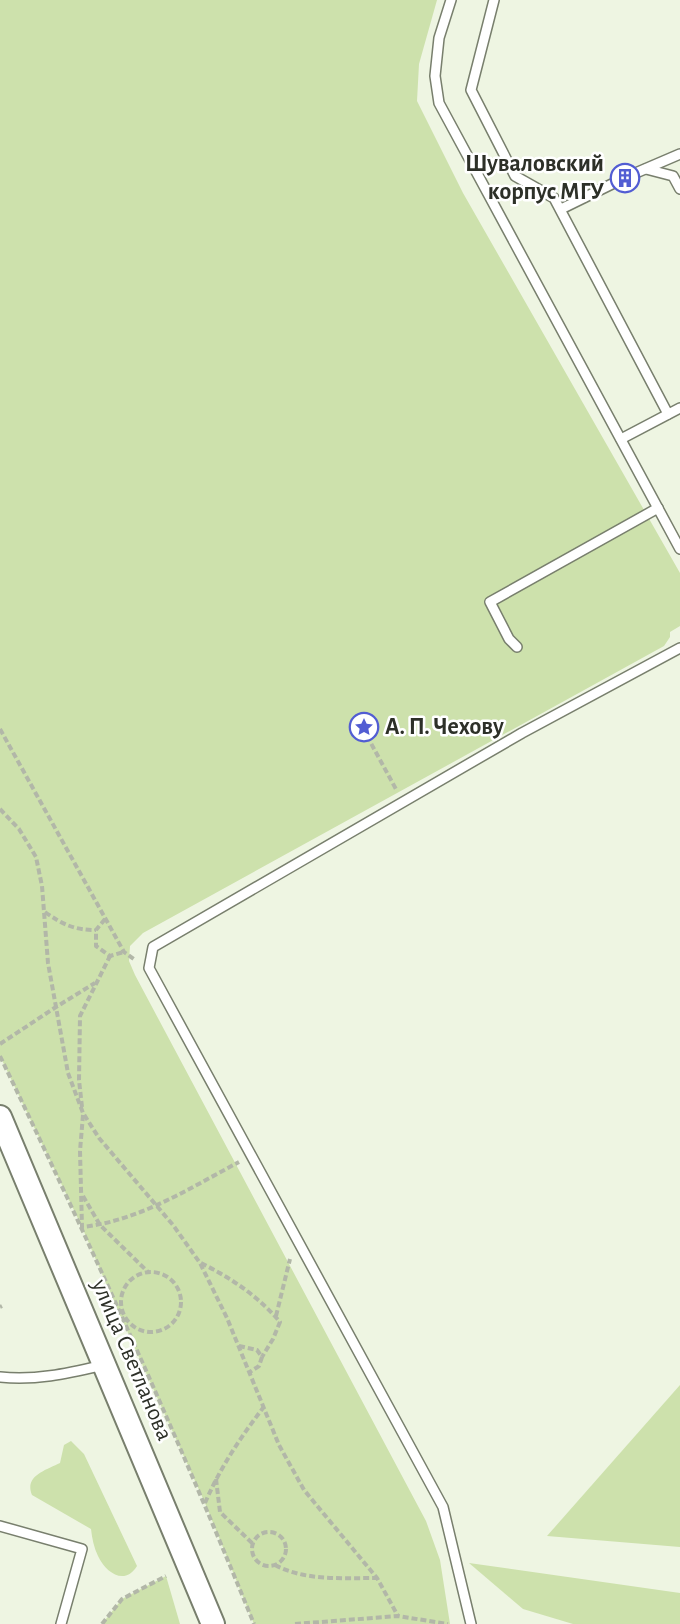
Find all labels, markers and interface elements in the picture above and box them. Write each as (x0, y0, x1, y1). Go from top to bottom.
place label: Шуваловский корпус МГУ (465, 152, 604, 204)
building icon: Шуваловский корпус МГУ (609, 162, 641, 194)
place icon: А. П. Чехову (348, 711, 380, 743)
place label: А. П. Чехову (385, 715, 504, 739)
street label: улица Светланова (87, 1275, 177, 1444)

